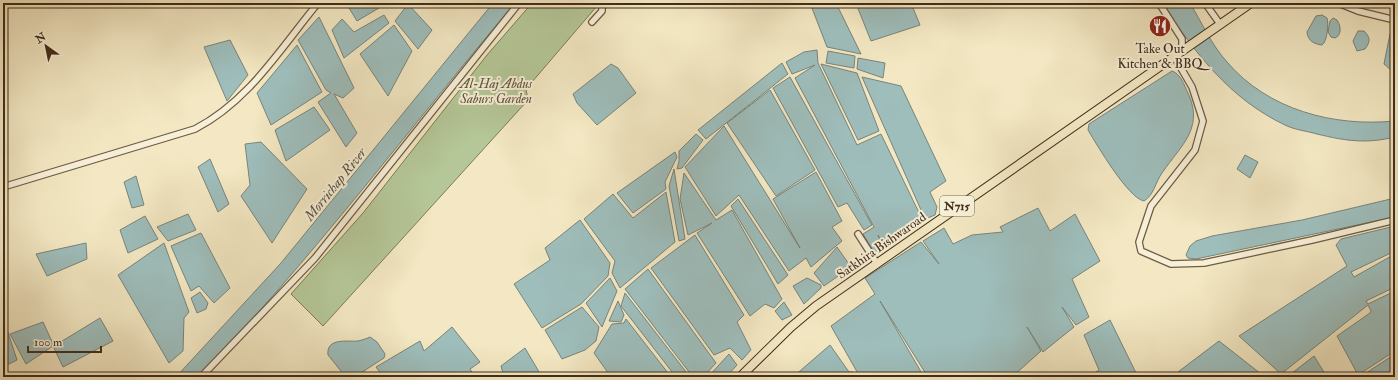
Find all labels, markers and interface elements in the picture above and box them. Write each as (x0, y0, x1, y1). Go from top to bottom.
restaurant icon: Take Out Kitchen & BBQ (1147, 13, 1173, 39)
north arrow (26, 26, 66, 66)
text: N (32, 29, 49, 47)
place label: Take Out Kitchen & BBQ (1117, 41, 1211, 72)
park label: Al-Haj Abdus Saburs Garden (458, 76, 533, 107)
water label: Morrichap River (300, 144, 370, 225)
road number: N715 (940, 196, 974, 216)
street label: Satkhira Bishwaroad (834, 209, 930, 283)
scale bar (28, 328, 101, 354)
text: 100 m (34, 335, 63, 350)

